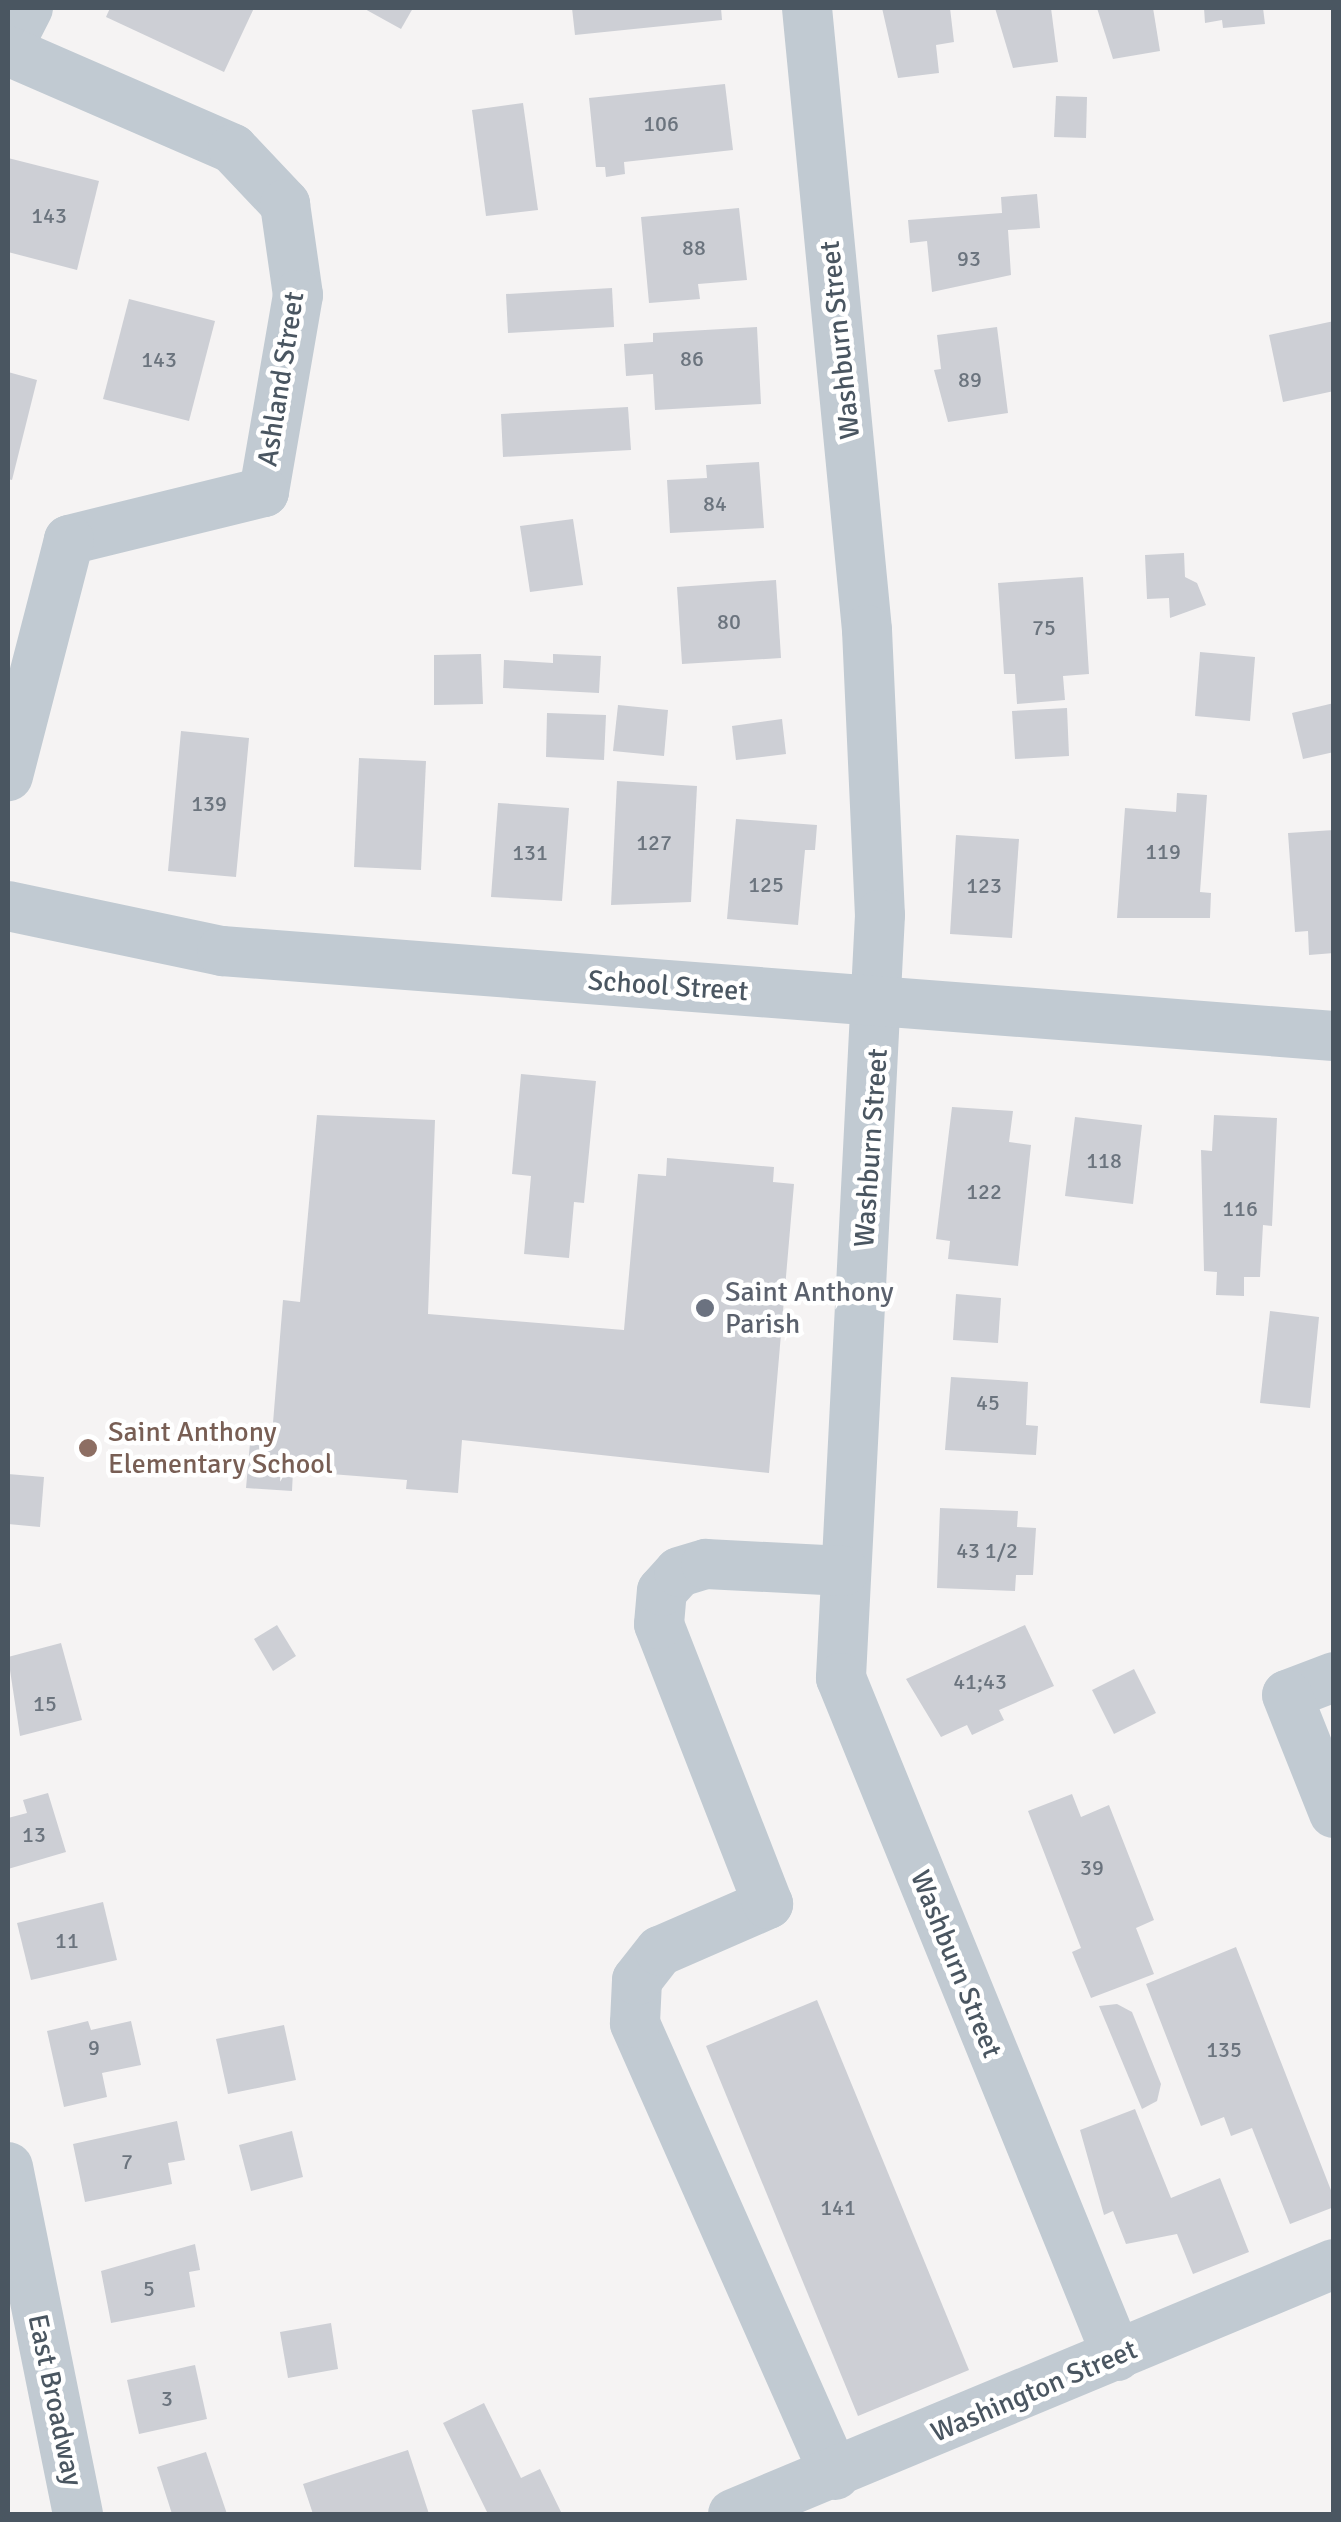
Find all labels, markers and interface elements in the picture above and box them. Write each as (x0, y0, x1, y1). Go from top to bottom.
house number: 106 (643, 111, 679, 137)
house number: 143 (31, 203, 67, 229)
house number: 88 (682, 235, 706, 261)
street label: Washburn Street (813, 239, 867, 441)
house number: 93 (957, 246, 981, 272)
street label: Ashland Street (251, 289, 311, 469)
house number: 86 (680, 346, 704, 372)
house number: 143 (141, 347, 177, 373)
house number: 89 (958, 367, 982, 393)
house number: 84 (703, 491, 727, 517)
house number: 80 (717, 609, 741, 635)
house number: 75 (1032, 615, 1056, 641)
house number: 139 (191, 791, 227, 817)
house number: 127 (636, 830, 672, 856)
house number: 119 (1145, 839, 1181, 865)
house number: 131 (512, 840, 548, 866)
house number: 125 (748, 872, 784, 898)
house number: 123 (966, 873, 1002, 899)
street label: School Street (587, 964, 749, 1008)
street label: Washburn Street (847, 1047, 895, 1249)
house number: 118 (1086, 1148, 1122, 1174)
house number: 122 (966, 1179, 1002, 1205)
house number: 116 (1222, 1196, 1258, 1222)
place label: Saint Anthony Parish (725, 1275, 894, 1341)
marker: Saint Anthony Parish (694, 1297, 716, 1319)
house number: 45 (976, 1390, 1000, 1416)
place label: Saint Anthony Elementary School (108, 1415, 333, 1481)
marker: Saint Anthony Elementary School (77, 1437, 99, 1459)
house number: 43 1/2 (956, 1538, 1018, 1564)
house number: 41;43 (953, 1669, 1007, 1695)
house number: 15 (33, 1691, 57, 1717)
house number: 13 (22, 1822, 46, 1848)
house number: 39 (1080, 1855, 1104, 1881)
street label: Washburn Street (903, 1865, 1009, 2063)
house number: 11 (55, 1928, 79, 1954)
house number: 9 (88, 2035, 100, 2061)
house number: 135 (1206, 2037, 1242, 2063)
house number: 7 (121, 2149, 133, 2175)
house number: 141 (820, 2195, 856, 2221)
house number: 5 (143, 2276, 155, 2302)
street label: East Broadway (20, 2311, 90, 2489)
street label: Washington Street (926, 2332, 1142, 2450)
house number: 3 (161, 2386, 173, 2412)

